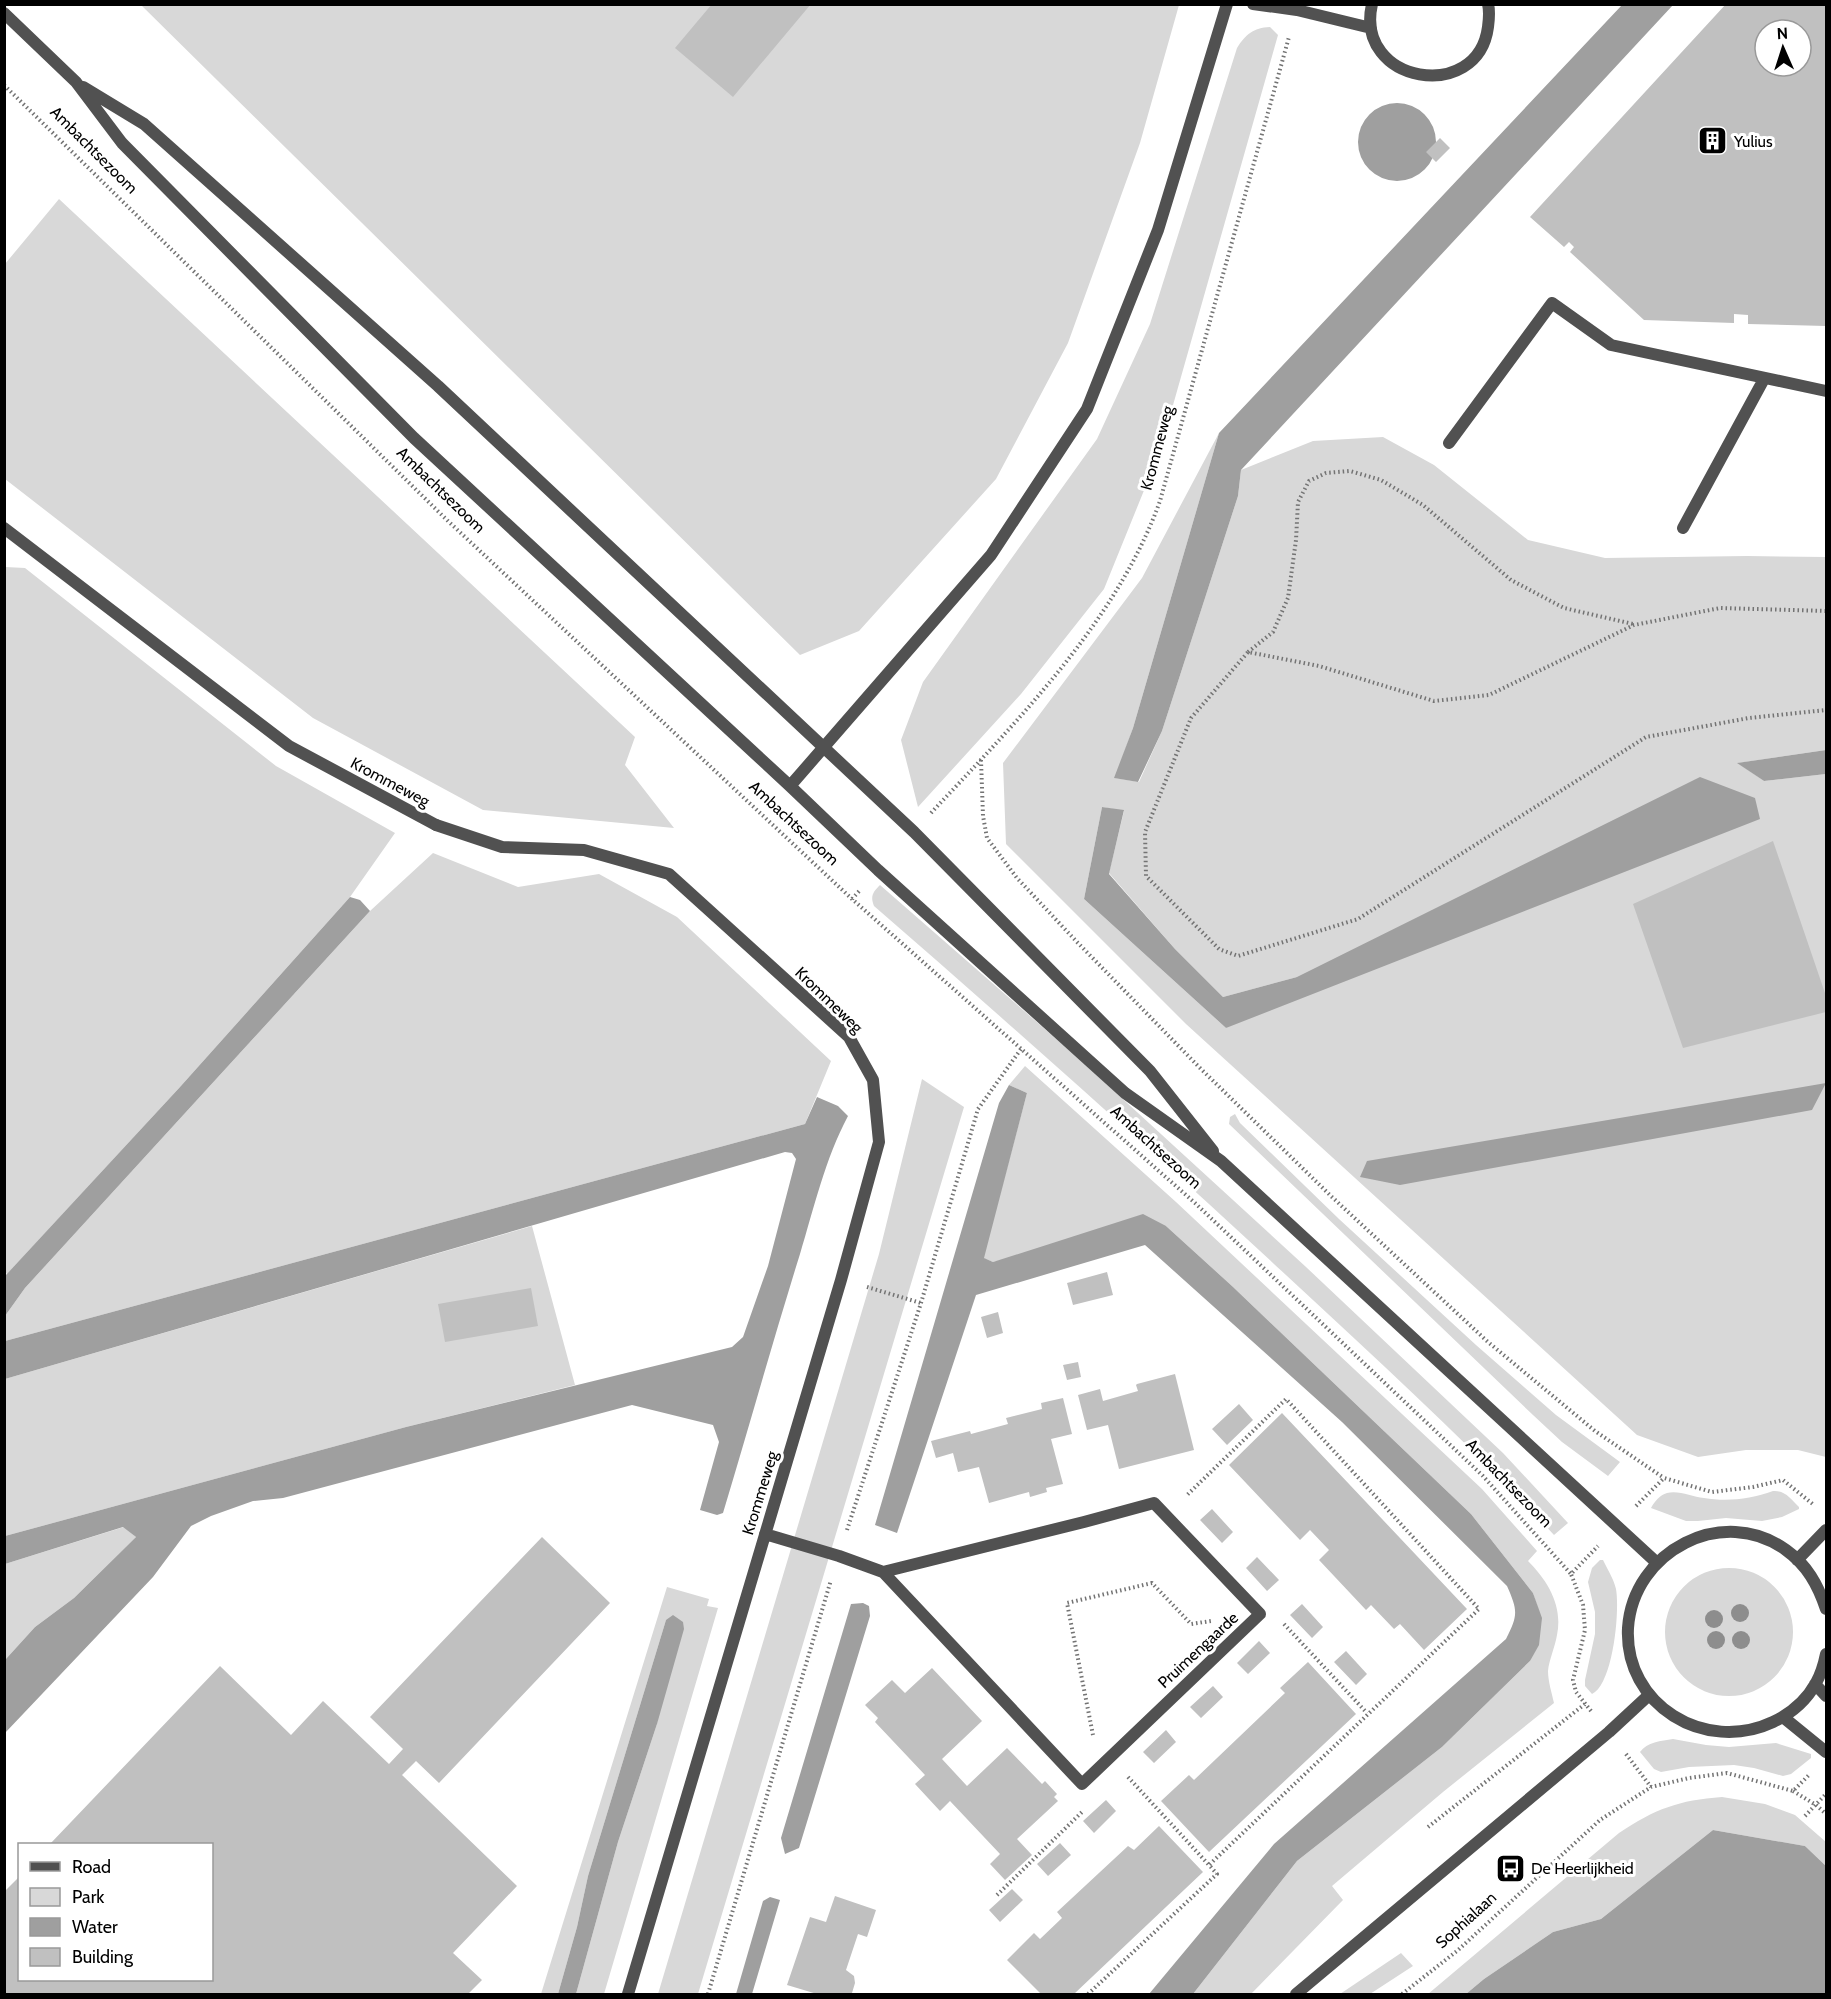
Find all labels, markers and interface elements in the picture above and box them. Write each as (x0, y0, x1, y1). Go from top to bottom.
north arrow (1753, 18, 1813, 78)
text: N (1776, 24, 1788, 43)
street label: Ambachtsezoom (46, 102, 142, 198)
building icon: Yulius (1697, 125, 1729, 157)
place label: Yulius (1733, 132, 1773, 151)
street label: Krommeweg (1137, 403, 1178, 492)
street label: Ambachtsezoom (393, 443, 489, 537)
street label: Krommeweg (347, 753, 434, 811)
street label: Ambachtsezoom (745, 777, 843, 869)
street label: Krommeweg (791, 963, 868, 1038)
street label: Ambachtsezoom (1107, 1101, 1205, 1193)
street label: Ambachtsezoom (1462, 1435, 1556, 1531)
street label: Krommeweg (738, 1448, 782, 1537)
street label: Pruimengaarde (1154, 1608, 1242, 1692)
legend (18, 1843, 213, 1981)
bus stop icon: De Heerlijkheid (1494, 1852, 1526, 1884)
text: Road (72, 1856, 111, 1878)
place label: De Heerlijkheid (1531, 1859, 1634, 1878)
text: Park (72, 1886, 105, 1908)
street label: Sophialaan (1432, 1888, 1500, 1952)
text: Water (72, 1916, 118, 1938)
text: Building (72, 1946, 134, 1968)

